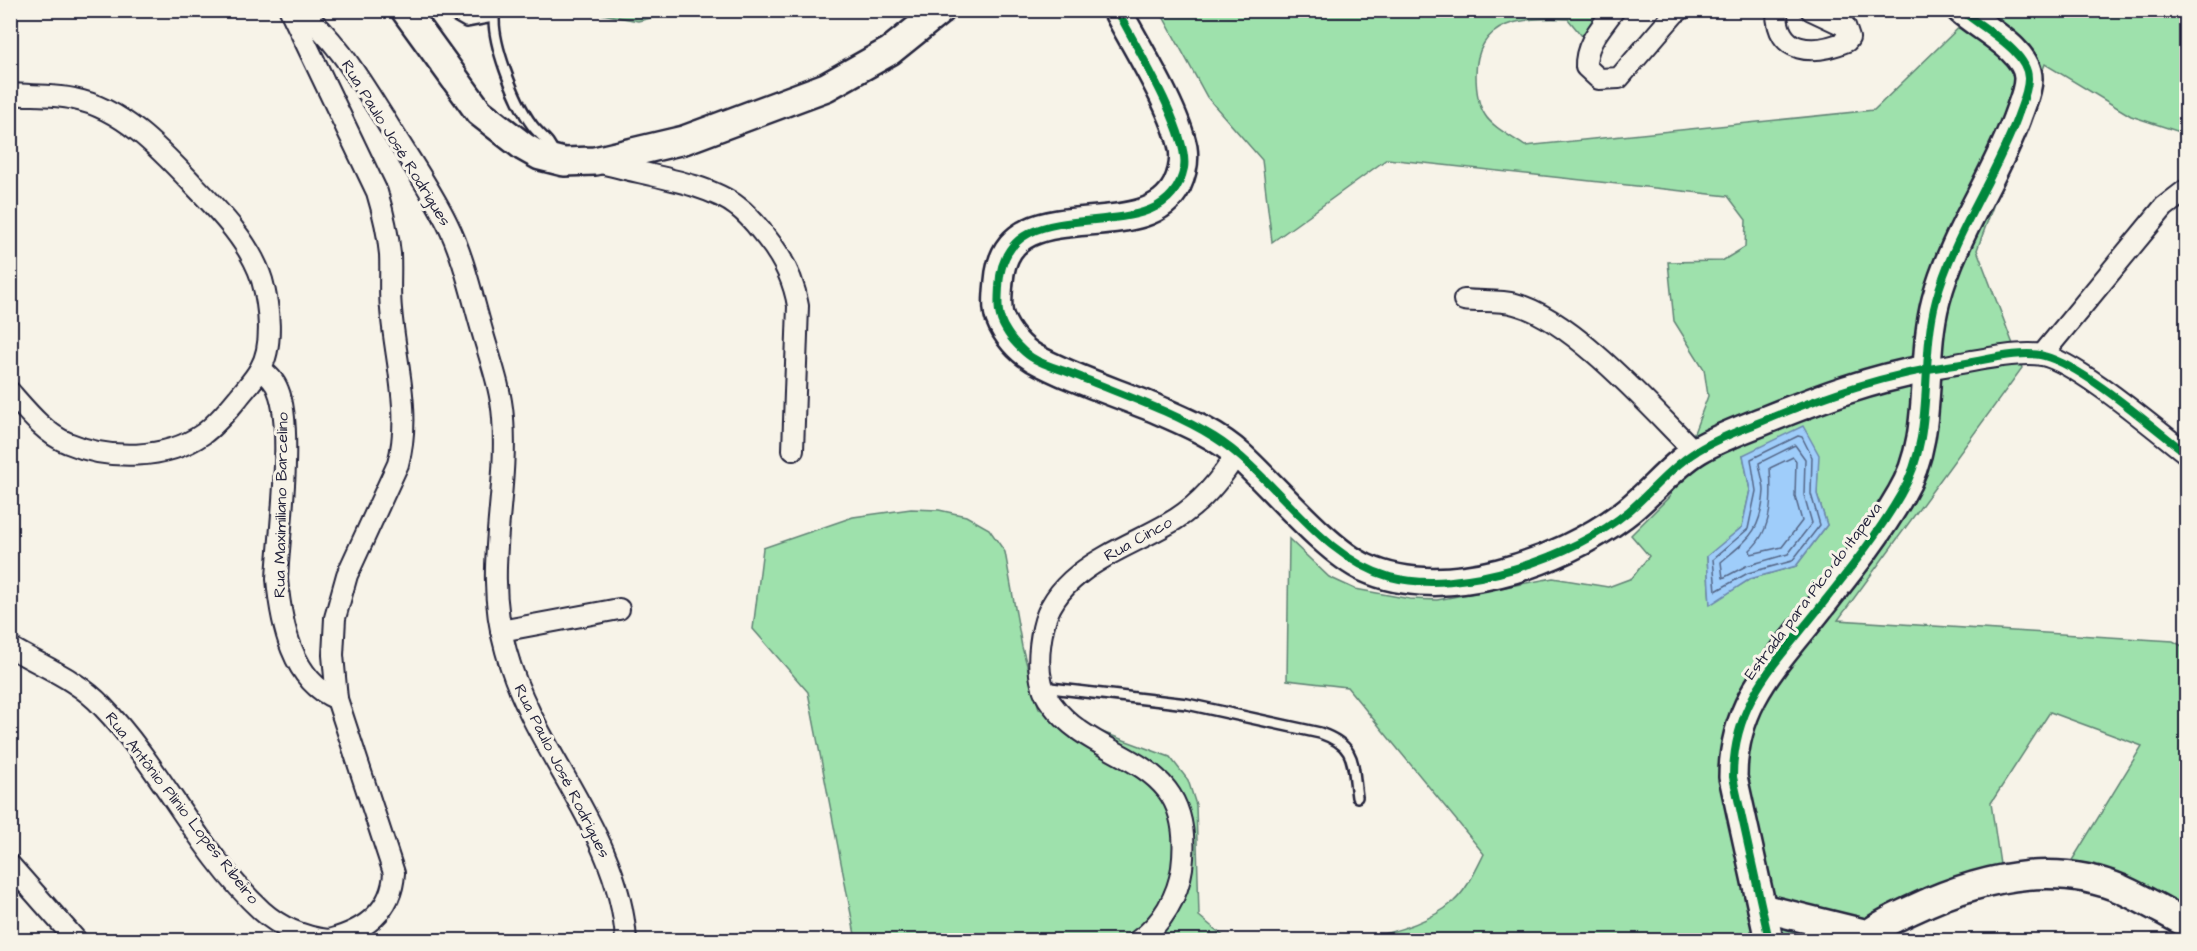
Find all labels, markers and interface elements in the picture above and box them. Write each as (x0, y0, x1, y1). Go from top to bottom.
street label: Rua Paulo José Rodrigues (335, 56, 456, 231)
street label: Rua Maximiliano Barcelino (268, 412, 294, 598)
street label: Estrada para Pico do Itapeva (1739, 498, 1887, 684)
street label: Rua Cinco (1100, 511, 1176, 567)
street label: Rua Paulo José Rodrigues (508, 680, 615, 862)
street label: Rua Antônio Plinio Lopes Ribeiro (100, 707, 264, 909)

